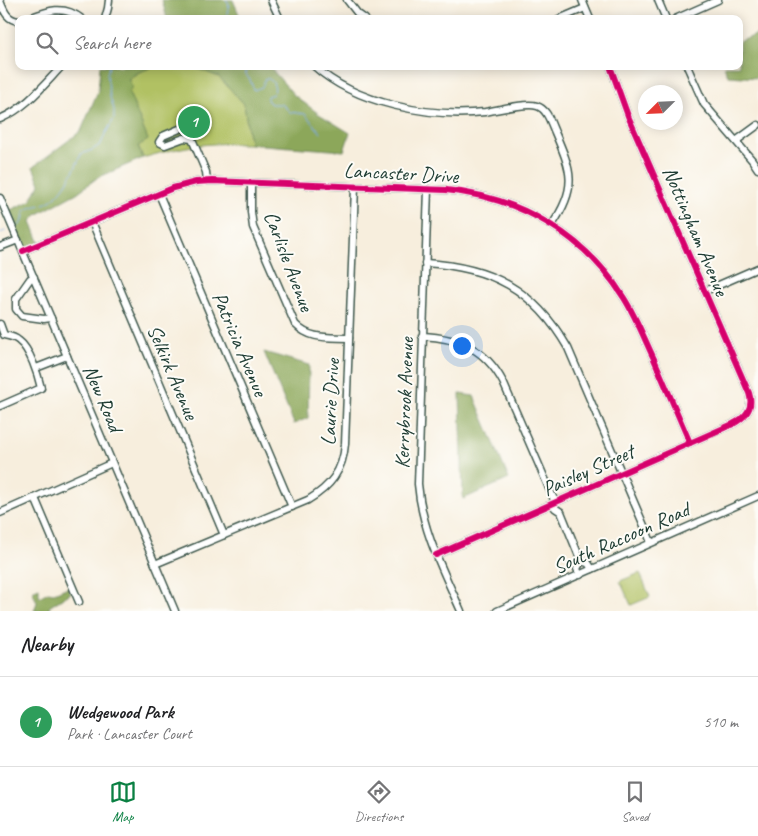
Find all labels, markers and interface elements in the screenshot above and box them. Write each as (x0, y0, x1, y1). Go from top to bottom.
search box (15, 15, 743, 70)
icon: search (33, 29, 61, 57)
text: Search here (73, 31, 150, 55)
north arrow (638, 85, 683, 130)
pin: 1 (178, 103, 210, 141)
street label: Lancaster Drive (343, 157, 460, 189)
street label: Nottingham Avenue (657, 162, 735, 301)
street label: Carlisle Avenue (258, 207, 320, 316)
street label: Patricia Avenue (206, 288, 274, 402)
street label: Selkirk Avenue (141, 321, 205, 424)
your location (449, 333, 475, 359)
street label: Kerrybrook Avenue (389, 336, 419, 469)
street label: Laurie Drive (315, 357, 345, 446)
street label: New Road (77, 361, 130, 439)
street label: Paisley Street (538, 437, 641, 502)
street label: South Raccoon Road (549, 495, 696, 580)
text: Nearby (20, 631, 73, 657)
text: Wedgewood Park (67, 700, 174, 724)
text: 1 (32, 712, 40, 732)
text: 510 m (704, 712, 738, 732)
text: Park · Lancaster Court (67, 724, 192, 744)
tab: Map (109, 778, 137, 825)
tab: Directions (355, 778, 403, 825)
tab: Saved (621, 778, 649, 825)

